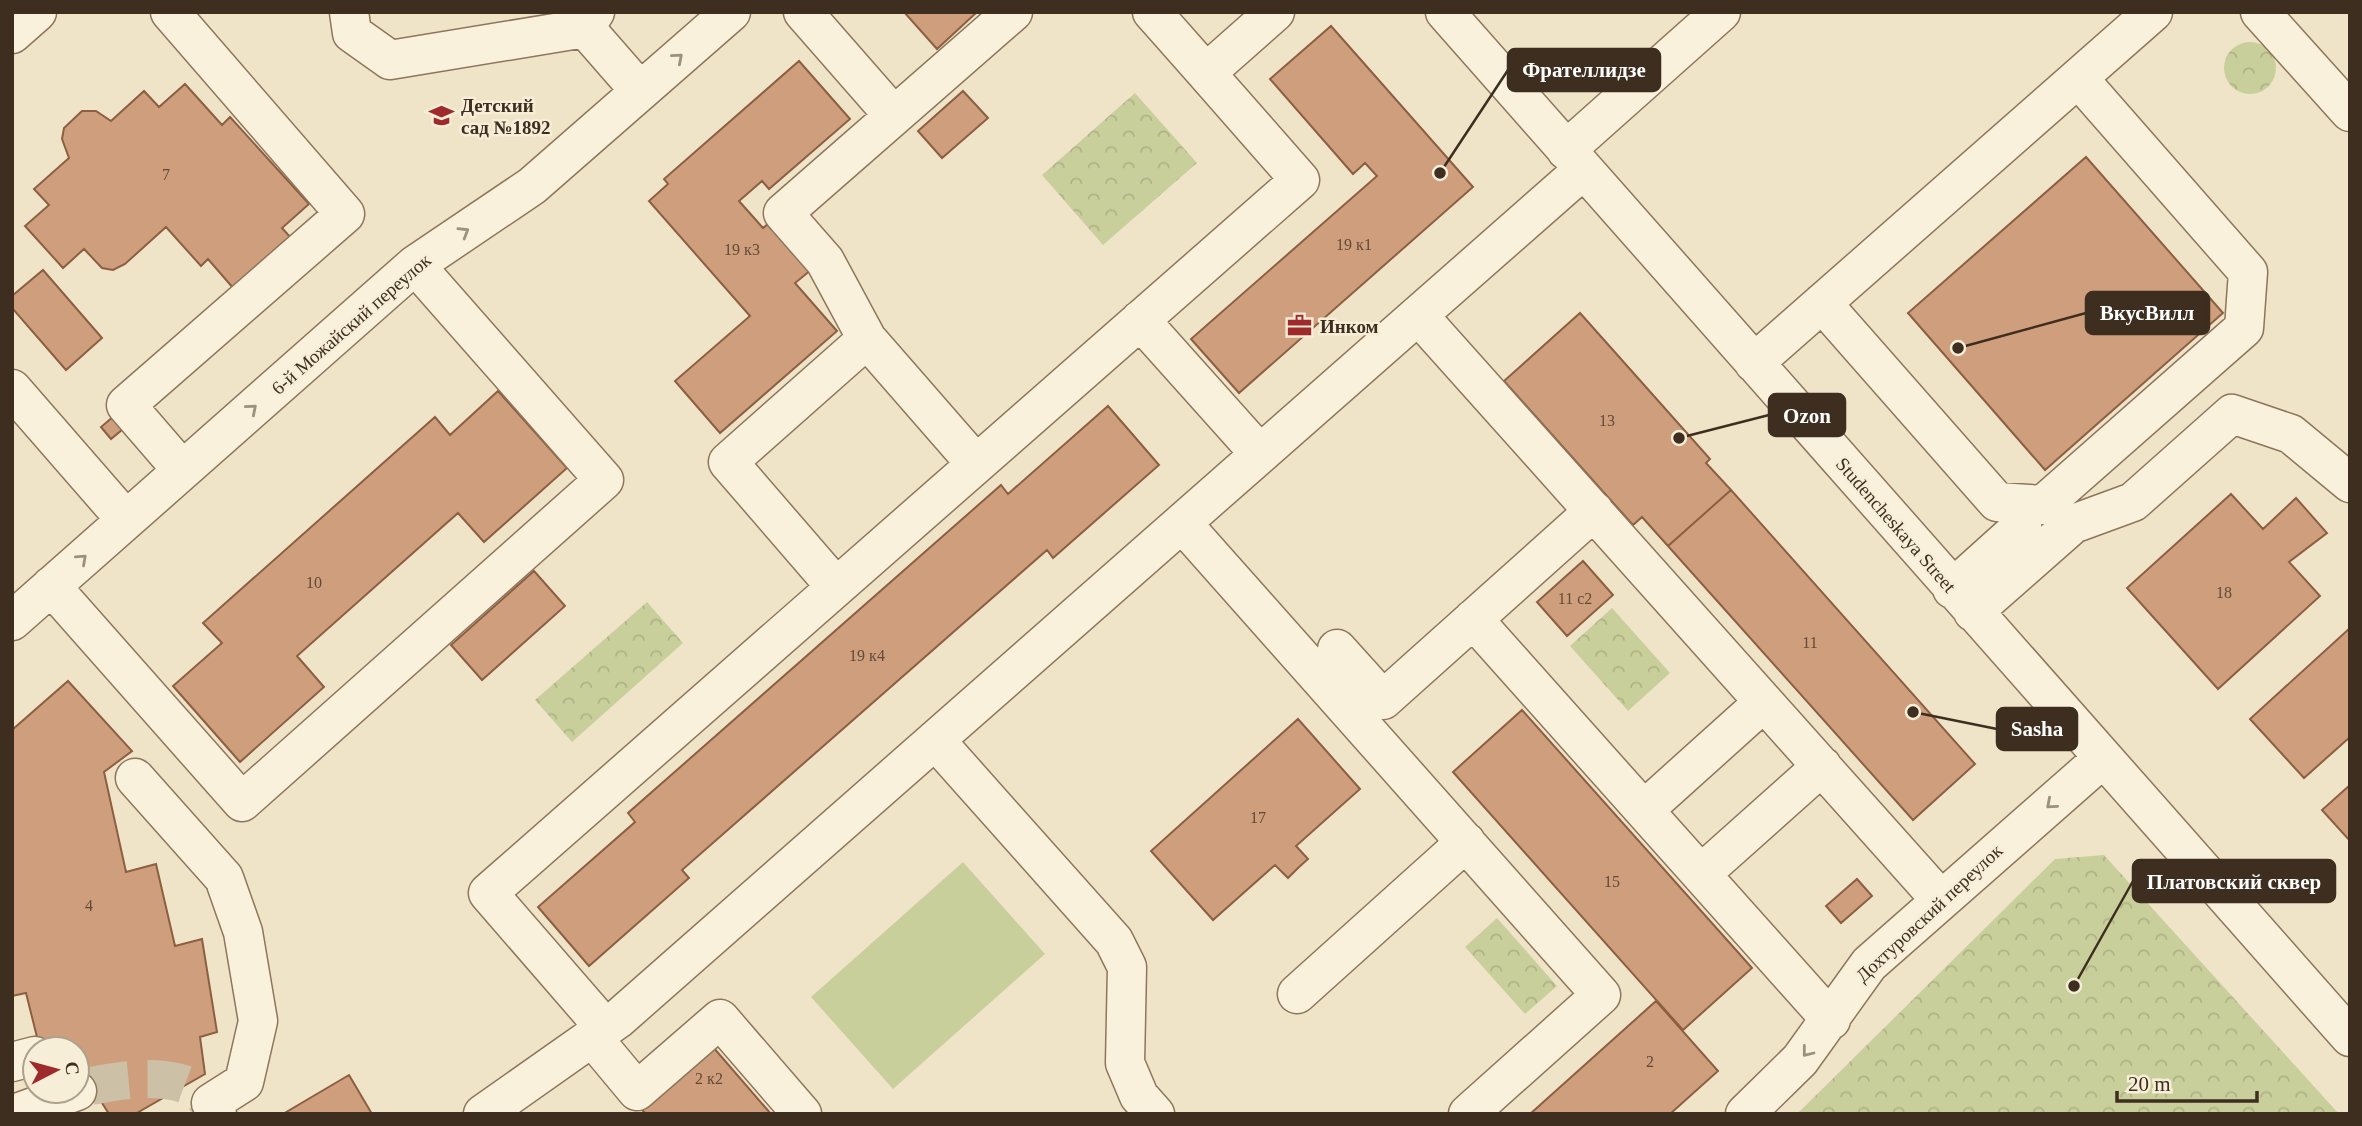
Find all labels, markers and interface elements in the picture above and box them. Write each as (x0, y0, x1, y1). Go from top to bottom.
callout: Фрателлидзе (1508, 49, 1660, 91)
one-way arrow (670, 54, 683, 66)
text: Фрателлидзе (1522, 58, 1646, 82)
place label: Детский сад №1892 (461, 95, 551, 138)
school or university icon: Детский сад №1892 (427, 102, 455, 130)
house number: 7 (162, 166, 170, 183)
one-way arrow (457, 227, 470, 240)
house number: 19 к1 (1336, 236, 1372, 253)
house number: 19 к3 (724, 241, 760, 258)
street label: 6-й Можайский переулок (267, 249, 435, 399)
callout: ВкусВилл (2086, 292, 2209, 334)
text: ВкусВилл (2100, 301, 2195, 325)
office icon: Инком (1286, 312, 1314, 340)
place label: Инком (1320, 316, 1379, 337)
callout: Ozon (1769, 394, 1845, 436)
text: Ozon (1783, 404, 1831, 428)
one-way arrow (244, 405, 257, 417)
house number: 13 (1599, 412, 1615, 429)
street label: Studencheskaya Street (1832, 453, 1961, 597)
one-way arrow (74, 555, 87, 568)
house number: 10 (306, 574, 322, 591)
house number: 18 (2216, 584, 2232, 601)
house number: 11 с2 (1558, 590, 1592, 607)
house number: 11 (1802, 634, 1818, 651)
house number: 19 к4 (849, 647, 885, 664)
callout: Sasha (1997, 708, 2077, 750)
text: Sasha (2011, 717, 2064, 741)
one-way arrow (2046, 796, 2059, 808)
house number: 17 (1250, 809, 1266, 826)
street label: Дохтуровский переулок (1852, 839, 2007, 986)
callout: Платовский сквер (2133, 860, 2335, 902)
text: Платовский сквер (2147, 870, 2321, 894)
house number: 15 (1604, 873, 1620, 890)
house number: 4 (85, 897, 93, 914)
north arrow (21, 1035, 91, 1105)
one-way arrow (1802, 1044, 1815, 1056)
house number: 2 (1646, 1053, 1654, 1070)
text: С (61, 1060, 84, 1076)
scale bar (2117, 1060, 2257, 1104)
house number: 2 к2 (695, 1070, 723, 1087)
text: 20 m (2128, 1072, 2171, 1096)

